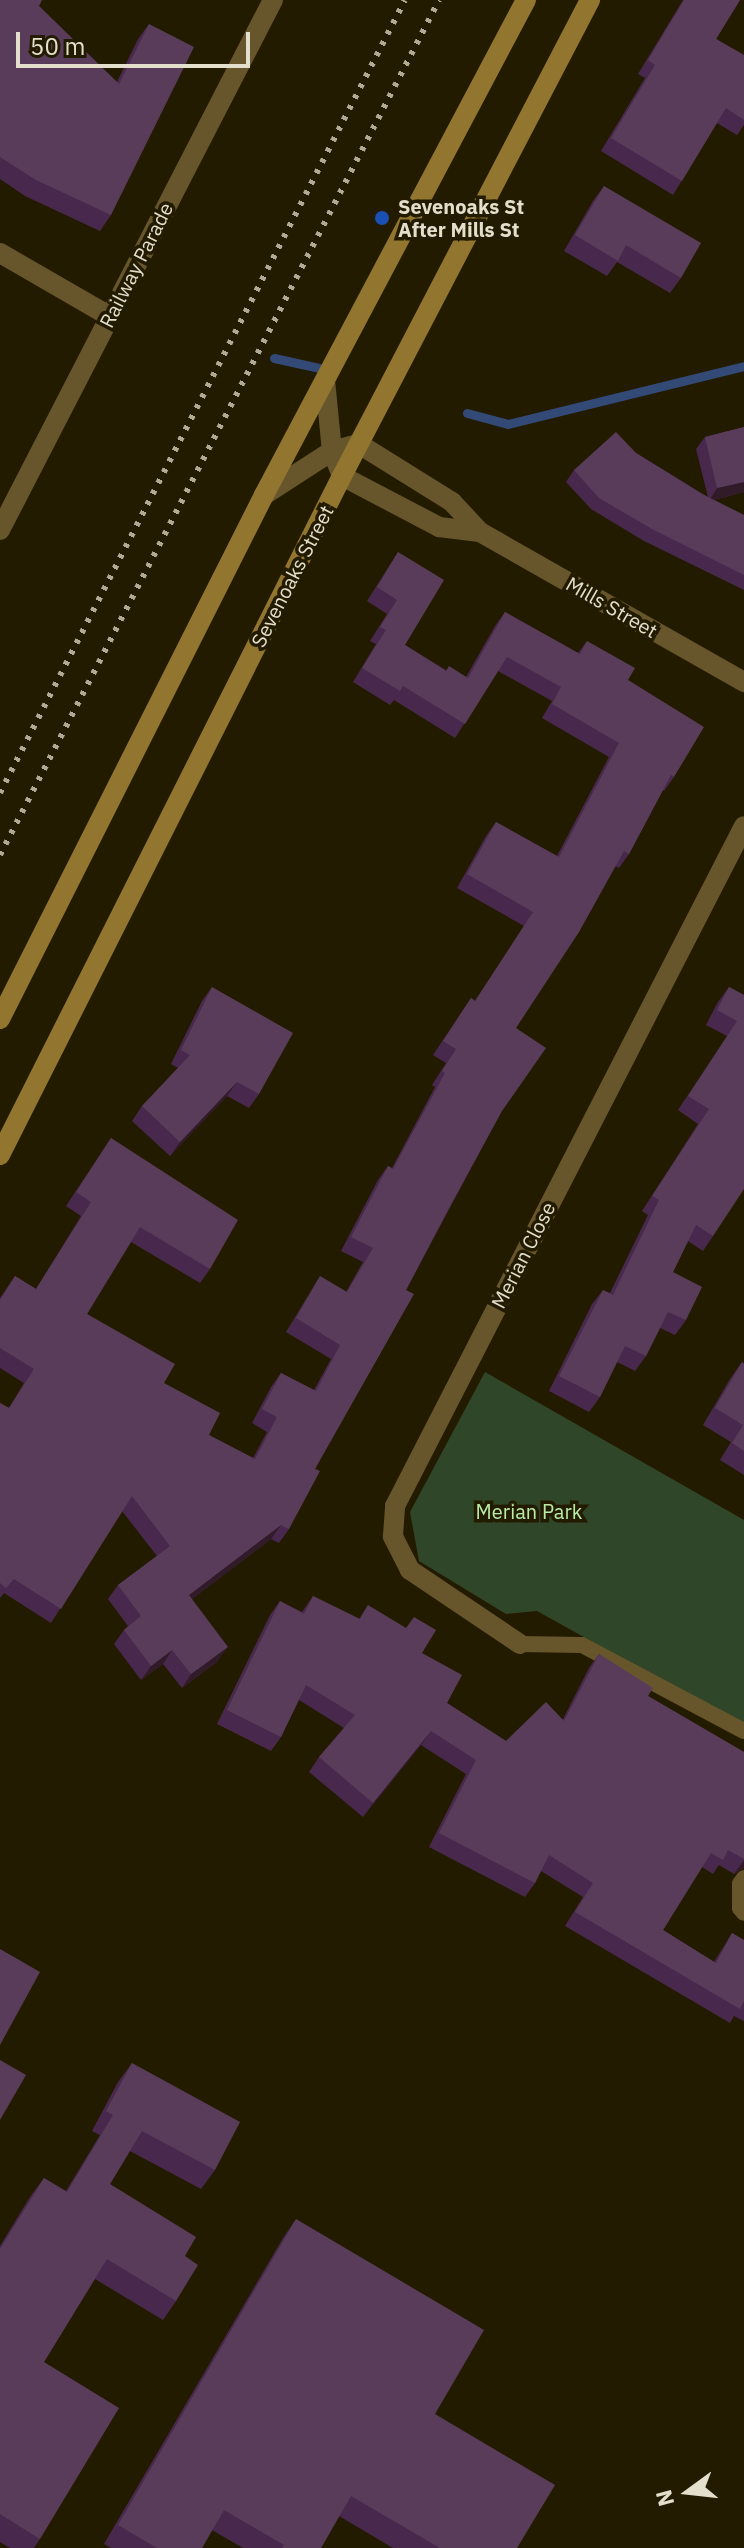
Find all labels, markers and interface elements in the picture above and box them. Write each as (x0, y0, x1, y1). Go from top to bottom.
scale bar (20, 16, 254, 66)
text: 50 m (30, 30, 85, 62)
place label: Sevenoaks St After Mills St (398, 194, 524, 241)
street label: Railway Parade (94, 198, 178, 332)
marker: Sevenoaks St After Mills St (373, 209, 391, 227)
street label: Sevenoaks Street (246, 501, 338, 651)
street label: Mills Street (562, 571, 662, 643)
street label: Merian Close (486, 1198, 560, 1312)
park label: Merian Park (476, 1499, 582, 1523)
north arrow (648, 2452, 728, 2532)
text: N (648, 2487, 680, 2510)

